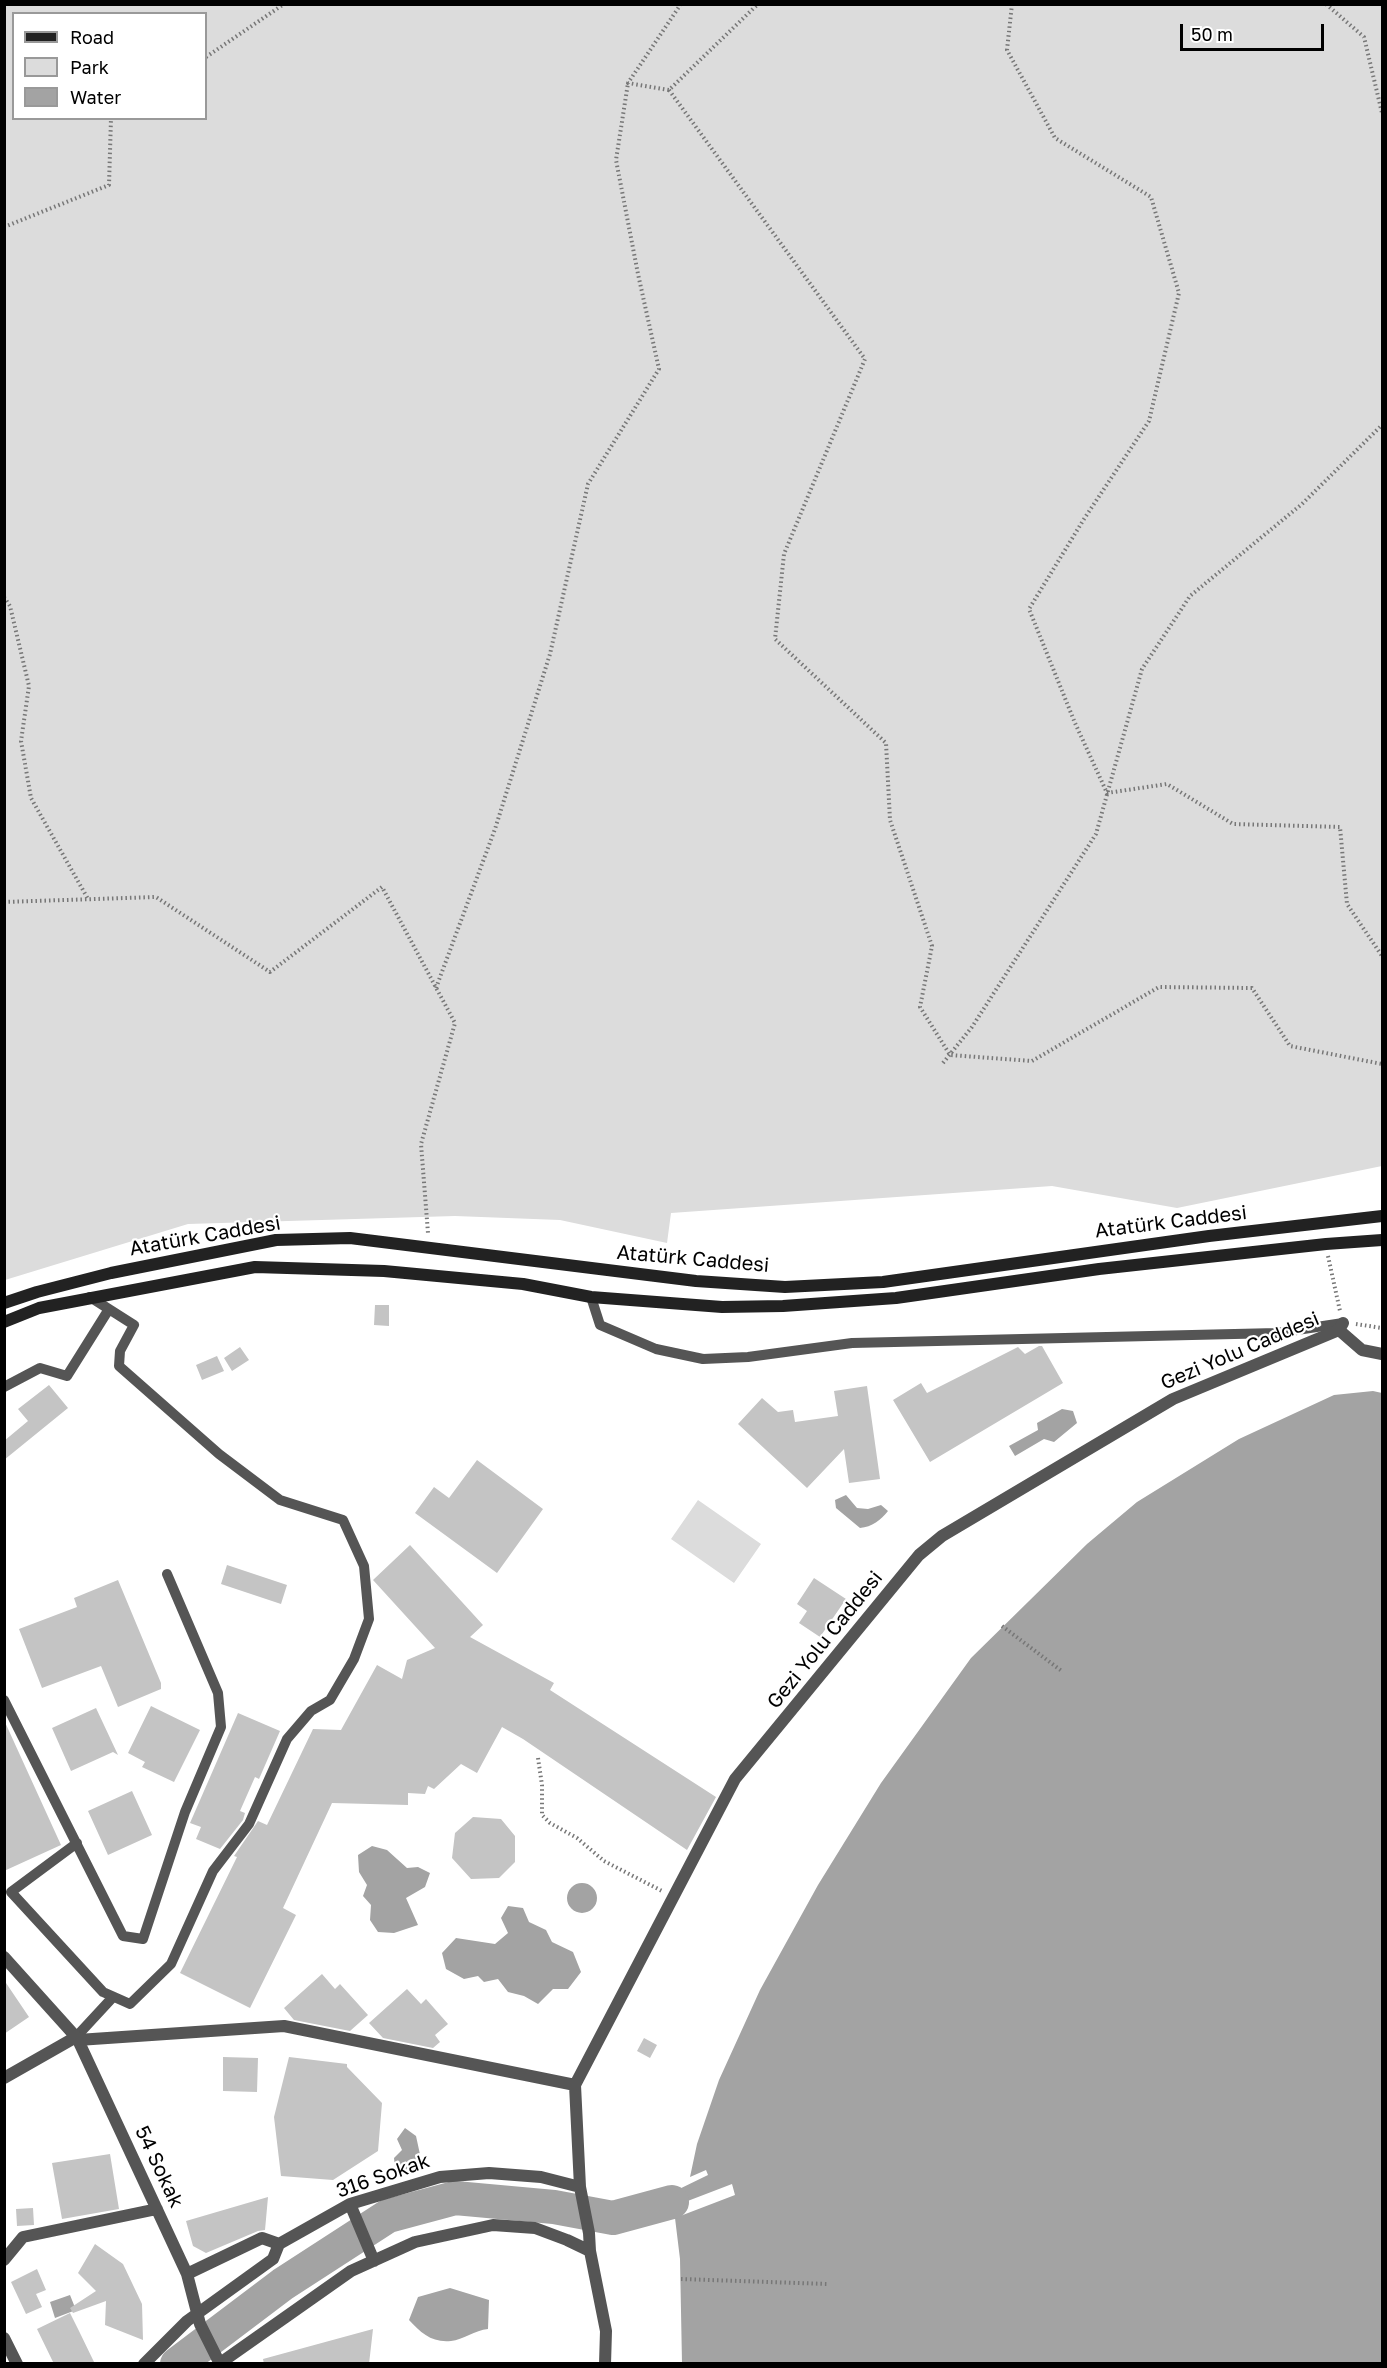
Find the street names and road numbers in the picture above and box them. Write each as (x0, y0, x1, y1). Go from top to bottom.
street label: Atatürk Caddesi (1094, 1201, 1248, 1243)
street label: Atatürk Caddesi (128, 1211, 282, 1261)
street label: Atatürk Caddesi (616, 1240, 770, 1278)
street label: Gezi Yolu Caddesi (1157, 1307, 1323, 1395)
street label: Gezi Yolu Caddesi (762, 1566, 888, 1714)
street label: 54 Sokak (130, 2122, 188, 2212)
street label: 316 Sokak (333, 2149, 433, 2203)

